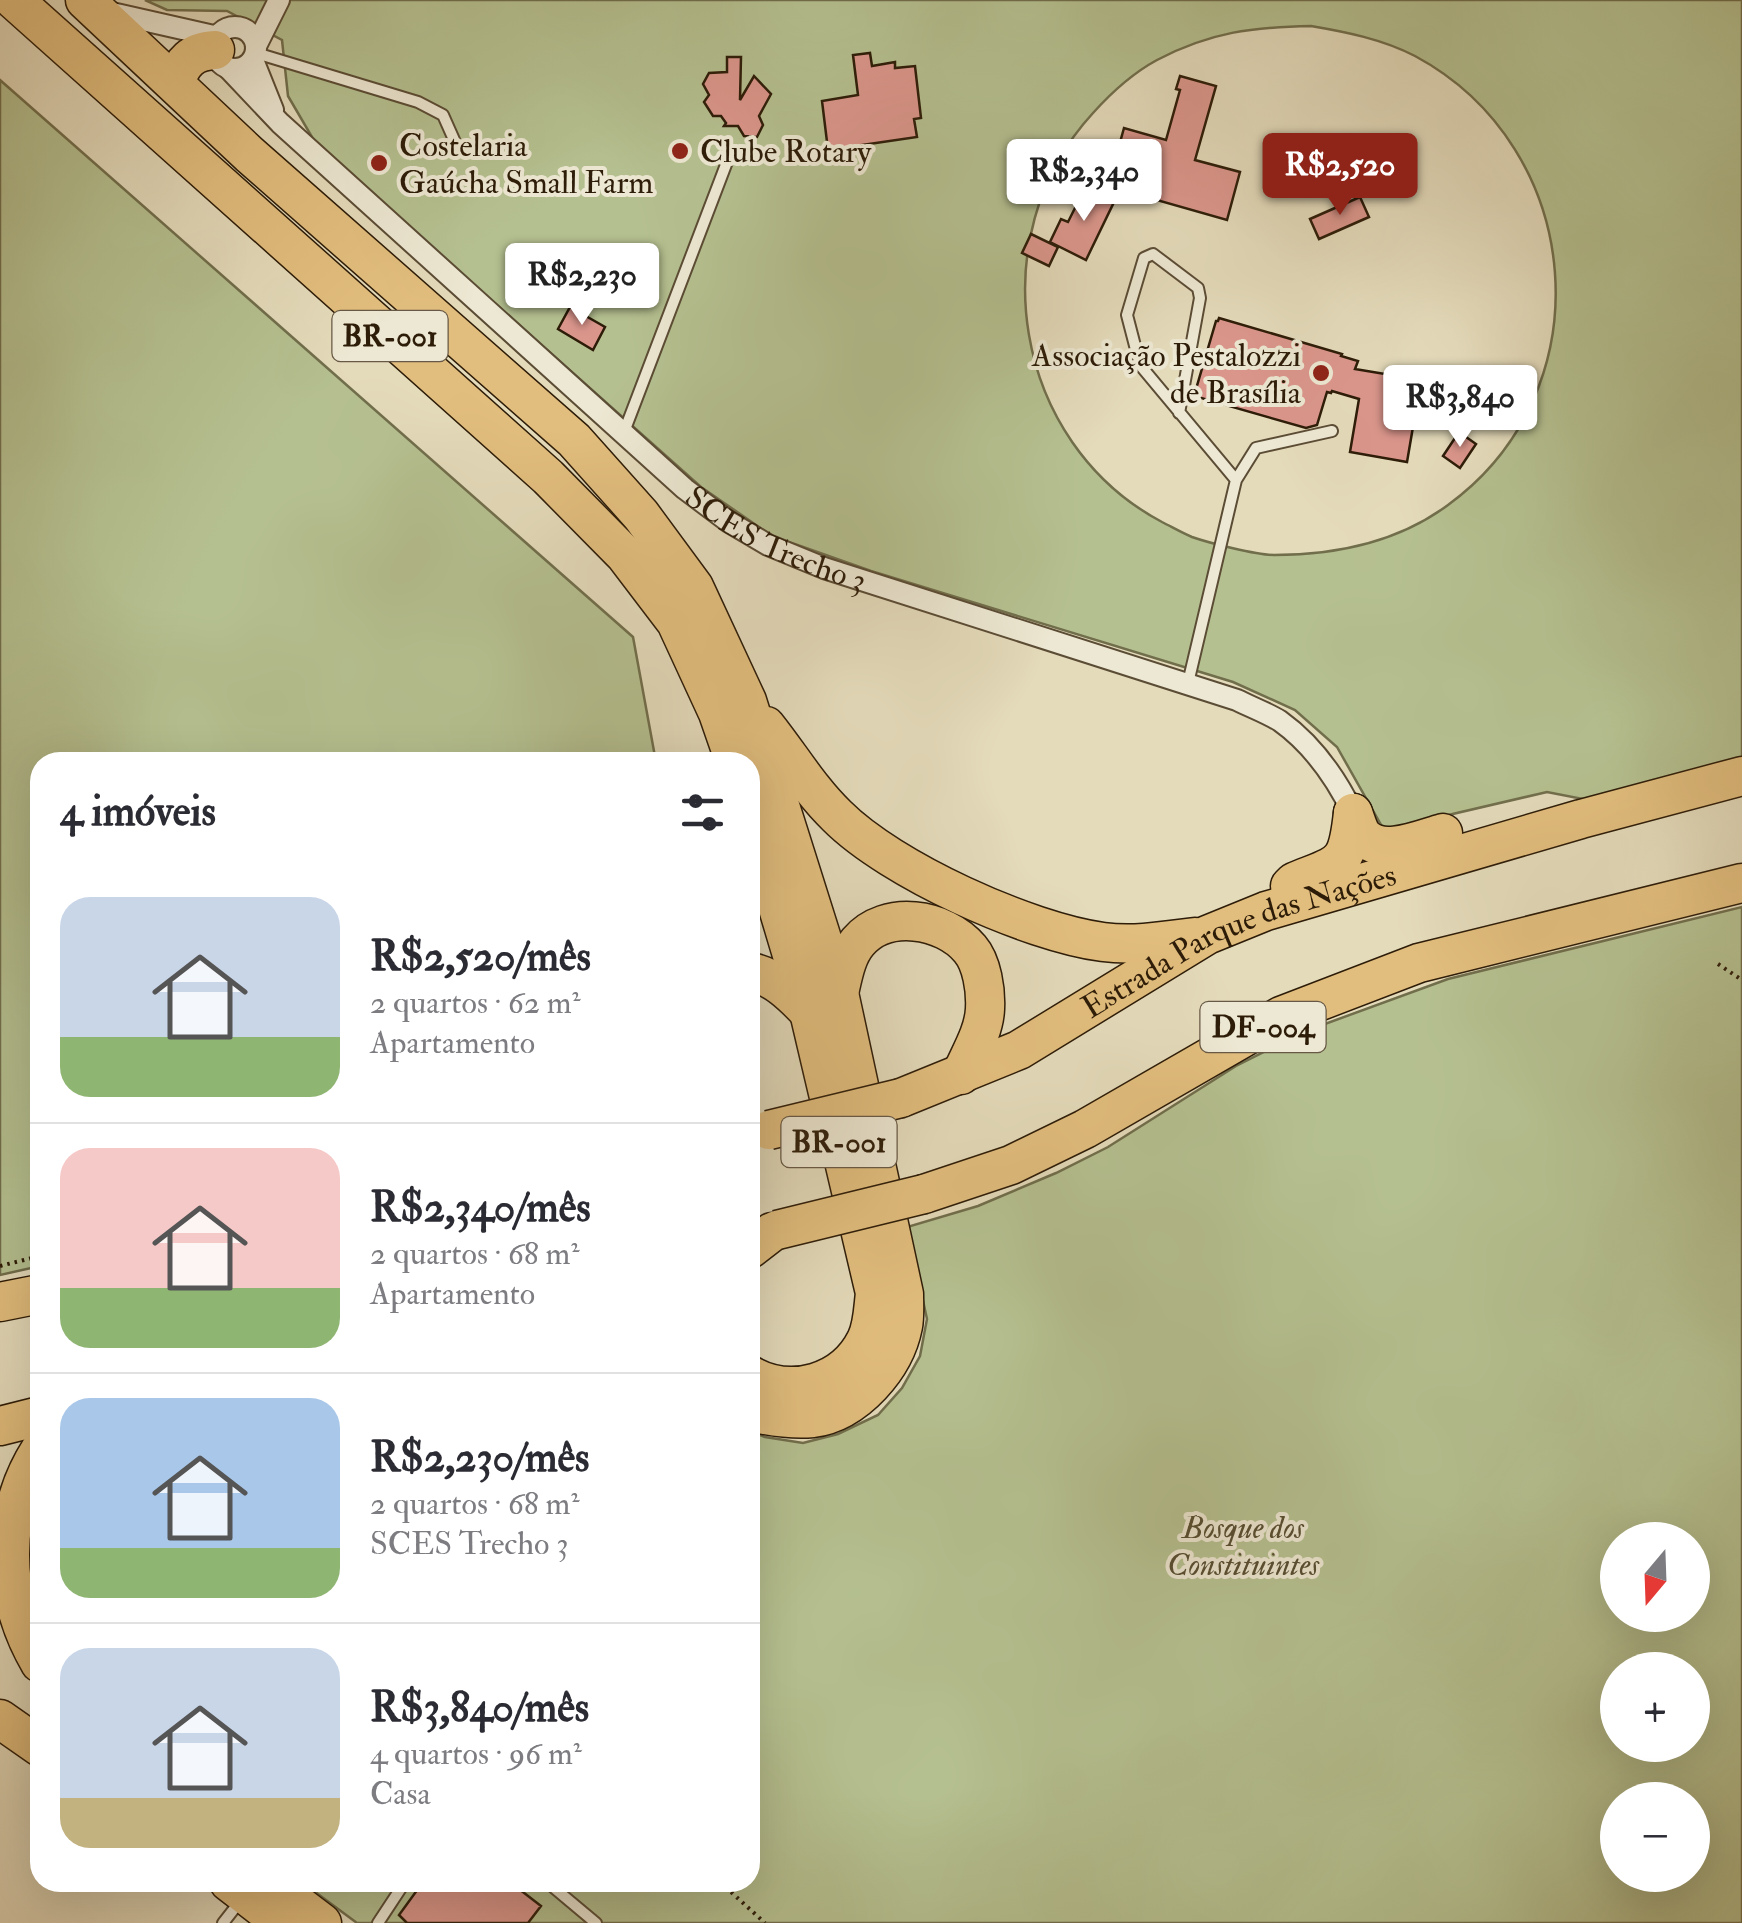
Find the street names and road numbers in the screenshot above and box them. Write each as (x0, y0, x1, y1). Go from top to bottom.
road number: BR-001 (332, 311, 448, 361)
street label: SCES Trecho 3 (677, 477, 871, 601)
street label: Estrada Parque das Nações (1075, 855, 1401, 1028)
road number: DF-004 (1200, 1002, 1326, 1052)
road number: BR-001 (782, 1117, 896, 1167)

